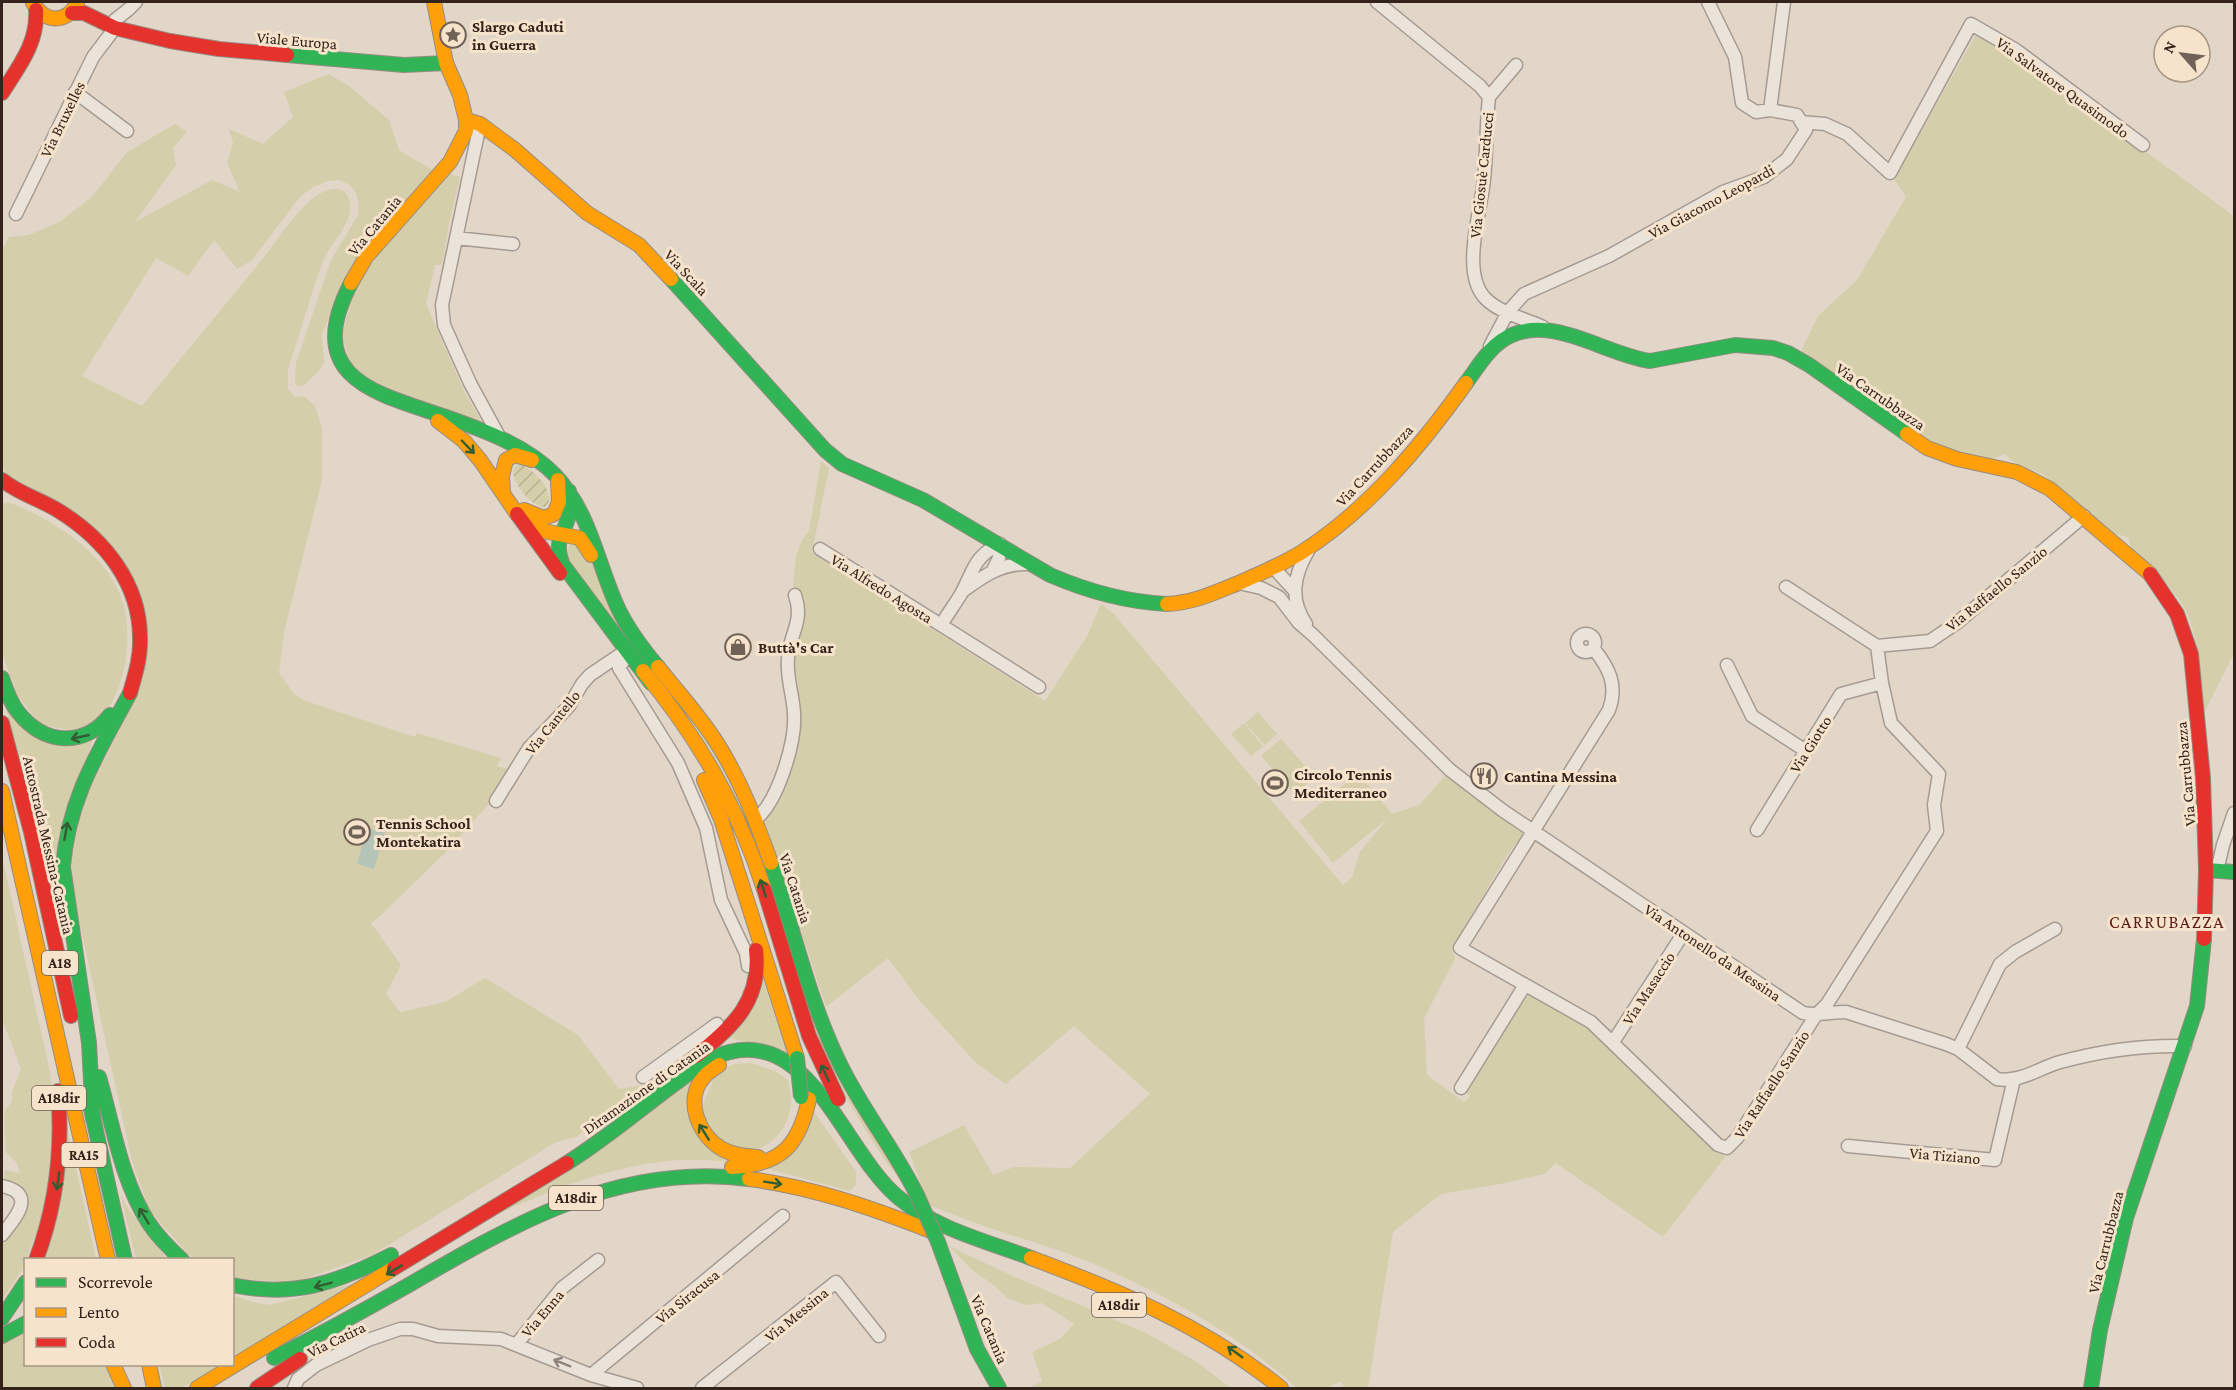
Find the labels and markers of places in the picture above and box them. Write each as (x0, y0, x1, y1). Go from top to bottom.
place label: Slargo Caduti in Guerra (472, 18, 564, 53)
place icon: Slargo Caduti in Guerra (438, 20, 468, 50)
shop icon: Buttà's Car (723, 632, 753, 662)
place label: Buttà's Car (758, 639, 834, 656)
restaurant icon: Cantina Messina (1469, 761, 1499, 791)
place label: Circolo Tennis Mediterraneo (1294, 766, 1392, 801)
sports icon: Circolo Tennis Mediterraneo (1260, 768, 1290, 798)
place label: Cantina Messina (1504, 768, 1617, 785)
place label: Tennis School Montekatira (376, 815, 471, 850)
sports icon: Tennis School Montekatira (342, 817, 372, 847)

